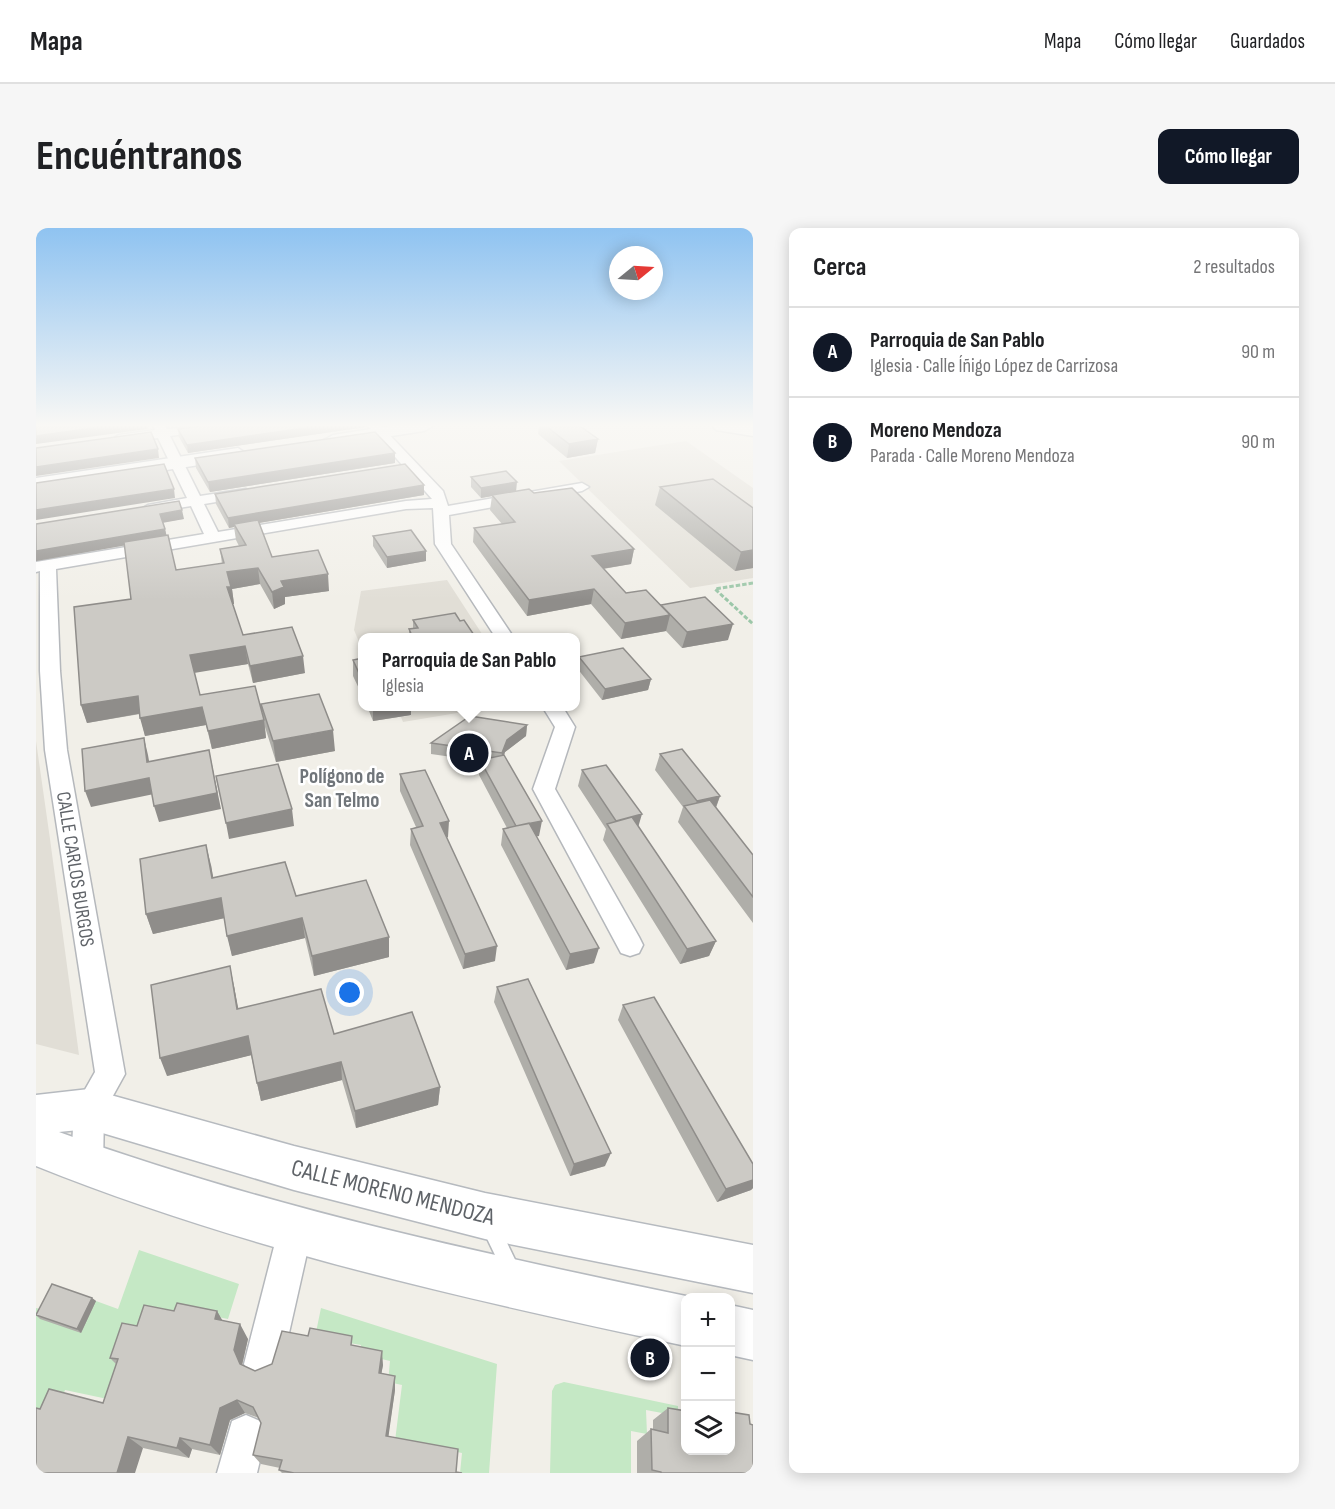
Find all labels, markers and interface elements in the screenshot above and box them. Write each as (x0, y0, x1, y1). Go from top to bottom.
text: Mapa (30, 25, 83, 58)
text: Mapa (1044, 29, 1081, 54)
text: Cómo llegar (1114, 29, 1197, 54)
text: Guardados (1230, 29, 1305, 54)
button: Cómo llegar (1158, 129, 1299, 184)
text: Encuéntranos (36, 131, 242, 182)
north arrow (609, 246, 663, 300)
text: Cerca (813, 252, 866, 283)
text: 2 resultados (1193, 255, 1275, 279)
text: Parroquia de San Pablo (870, 327, 1045, 354)
text: A (828, 340, 837, 364)
text: 90 m (1241, 340, 1275, 364)
text: Iglesia · Calle Íñigo López de Carrizosa (870, 354, 1118, 378)
text: Moreno Mendoza (870, 417, 1002, 444)
text: B (828, 430, 837, 454)
text: 90 m (1241, 430, 1275, 454)
text: Parada · Calle Moreno Mendoza (870, 444, 1075, 468)
popup (358, 633, 580, 711)
text: Parroquia de San Pablo (382, 647, 556, 674)
text: Iglesia (382, 674, 424, 698)
pin: A (450, 730, 488, 776)
district label: Polígono de San Telmo (300, 764, 384, 813)
street label: CALLE CARLOS BURGOS (51, 790, 99, 948)
your location (335, 978, 364, 1007)
street label: CALLE MORENO MENDOZA (288, 1153, 498, 1232)
map controls (681, 1293, 735, 1455)
button: + (681, 1293, 735, 1347)
pin: B (630, 1336, 670, 1380)
button: − (681, 1347, 735, 1401)
button: layers (681, 1401, 735, 1455)

